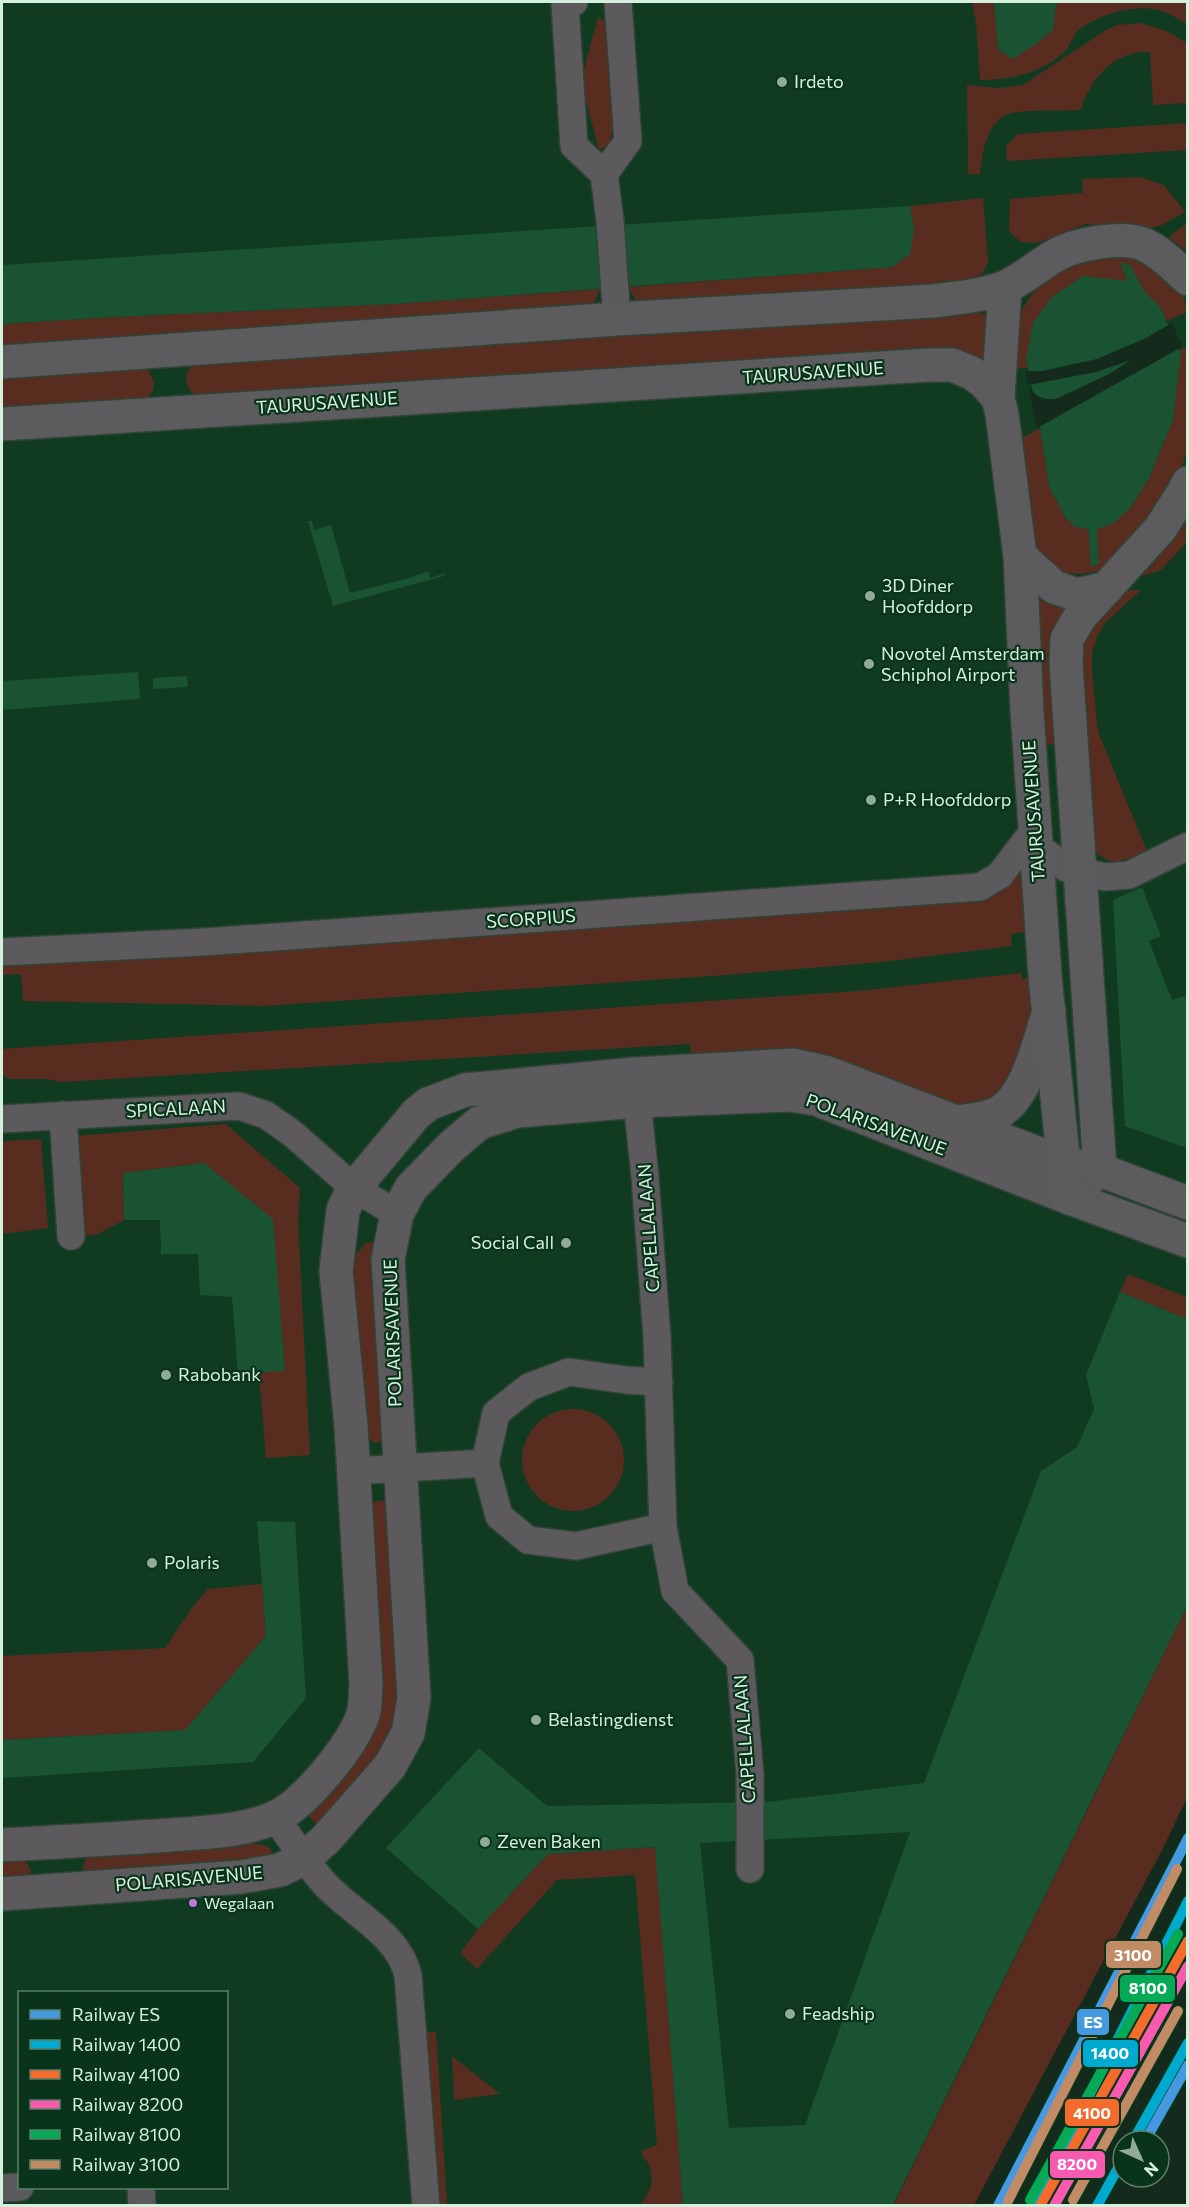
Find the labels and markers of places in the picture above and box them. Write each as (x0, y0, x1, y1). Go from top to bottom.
place label: Irdeto (794, 70, 844, 92)
marker: Irdeto (775, 75, 789, 89)
place label: 3D Diner Hoofddorp (882, 574, 973, 617)
marker: 3D Diner Hoofddorp (863, 589, 877, 603)
place label: Novotel Amsterdam Schiphol Airport (881, 642, 1045, 685)
marker: Novotel Amsterdam Schiphol Airport (862, 657, 876, 671)
place label: P+R Hoofddorp (883, 788, 1012, 810)
marker: P+R Hoofddorp (864, 793, 878, 807)
place label: Social Call (471, 1231, 554, 1253)
marker: Social Call (559, 1236, 573, 1250)
place label: Rabobank (178, 1363, 261, 1385)
marker: Rabobank (159, 1368, 173, 1382)
place label: Polaris (164, 1551, 220, 1573)
marker: Polaris (145, 1556, 159, 1570)
place label: Belastingdienst (548, 1708, 674, 1730)
marker: Belastingdienst (529, 1713, 543, 1727)
place label: Zeven Baken (497, 1830, 601, 1852)
marker: Zeven Baken (478, 1835, 492, 1849)
place label: Wegalaan (204, 1893, 275, 1912)
marker: Wegalaan (187, 1897, 199, 1909)
place label: Feadship (802, 2002, 875, 2024)
marker: Feadship (783, 2007, 797, 2021)

